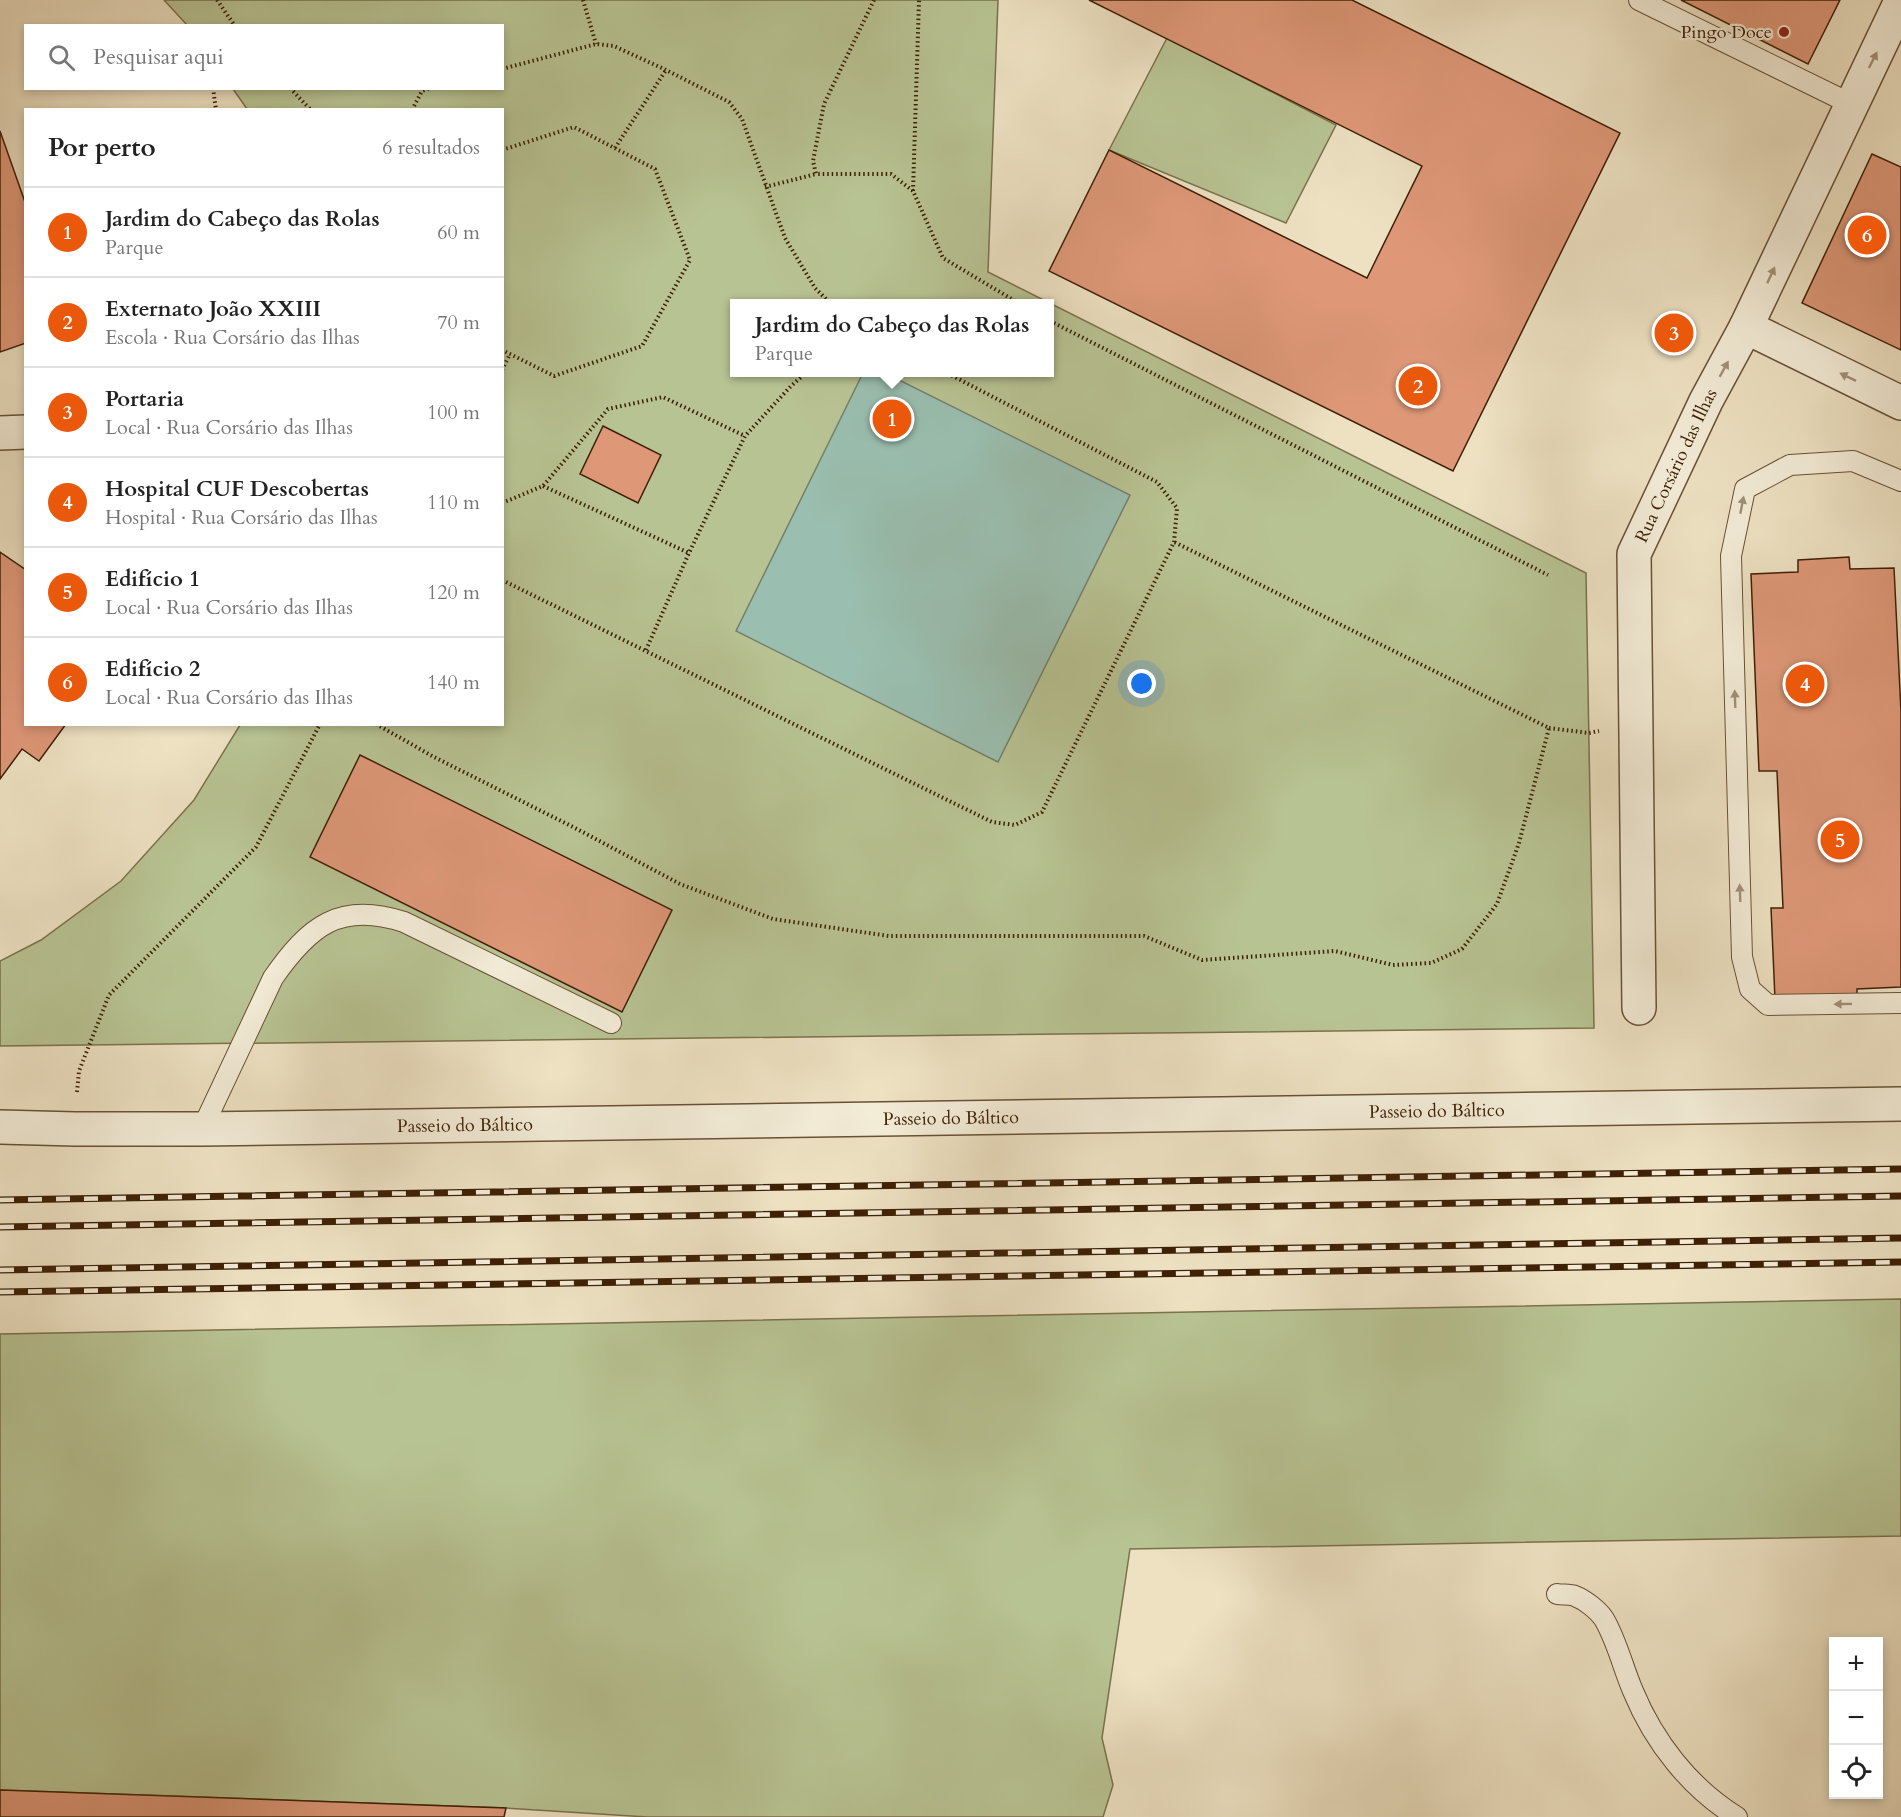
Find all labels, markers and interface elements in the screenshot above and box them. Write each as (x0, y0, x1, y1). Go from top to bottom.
place label: Pingo Doce (1681, 20, 1772, 45)
search box (24, 24, 504, 90)
marker: Pingo Doce (1777, 25, 1791, 39)
icon: search (45, 41, 78, 74)
text: Pesquisar aqui (93, 42, 224, 72)
one-way arrow (1868, 52, 1877, 69)
text: Por perto (48, 130, 156, 165)
text: 6 resultados (382, 134, 480, 161)
text: Jardim do Cabeço das Rolas (105, 204, 380, 234)
pin: 6 (1848, 212, 1886, 258)
text: 1 (62, 219, 73, 246)
text: 60 m (437, 219, 480, 246)
text: Parque (105, 234, 164, 261)
one-way arrow (1767, 266, 1776, 283)
text: Externato João XXIII (105, 294, 321, 324)
popup (730, 299, 1054, 377)
text: 2 (62, 309, 73, 336)
text: 70 m (437, 309, 480, 336)
text: Jardim do Cabeço das Rolas (755, 310, 1029, 340)
pin: 3 (1654, 310, 1694, 356)
text: Escola · Rua Corsário das Ilhas (105, 324, 360, 351)
text: Parque (755, 340, 813, 367)
one-way arrow (1719, 360, 1729, 377)
pin: 2 (1398, 364, 1438, 408)
one-way arrow (1840, 373, 1857, 382)
text: Portaria (105, 384, 184, 414)
street label: Rua Corsário das Ilhas (1629, 384, 1723, 547)
pin: 1 (872, 396, 912, 442)
text: 3 (62, 399, 73, 426)
text: 100 m (427, 399, 480, 426)
text: Local · Rua Corsário das Ilhas (105, 414, 353, 441)
text: Hospital CUF Descobertas (105, 474, 369, 504)
text: 4 (62, 489, 73, 516)
text: 110 m (427, 489, 480, 516)
one-way arrow (1738, 495, 1747, 514)
text: Hospital · Rua Corsário das Ilhas (105, 504, 378, 531)
text: Edifício 1 (105, 564, 200, 594)
text: 5 (62, 579, 73, 606)
text: 120 m (427, 579, 480, 606)
text: Local · Rua Corsário das Ilhas (105, 594, 353, 621)
text: Edifício 2 (105, 654, 200, 684)
pin: 4 (1786, 662, 1824, 706)
text: 6 (62, 669, 73, 696)
text: 140 m (427, 669, 480, 696)
your location (1127, 669, 1156, 698)
text: Local · Rua Corsário das Ilhas (105, 684, 353, 711)
one-way arrow (1730, 689, 1739, 708)
pin: 5 (1820, 818, 1860, 862)
one-way arrow (1736, 884, 1745, 903)
one-way arrow (1833, 999, 1852, 1009)
street label: Passeio do Báltico (1369, 1097, 1505, 1124)
street label: Passeio do Báltico (883, 1104, 1019, 1131)
street label: Passeio do Báltico (397, 1112, 533, 1139)
map controls (1829, 1637, 1883, 1799)
button: + (1829, 1637, 1883, 1691)
button: − (1829, 1691, 1883, 1745)
button: locate (1829, 1745, 1883, 1799)

